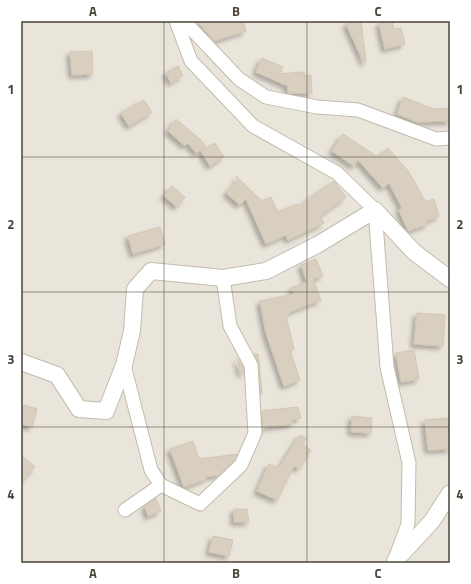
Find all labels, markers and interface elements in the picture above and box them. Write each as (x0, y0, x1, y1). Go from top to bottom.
text: A (89, 1, 97, 21)
text: B (232, 1, 240, 21)
text: C (374, 1, 382, 21)
text: 1 (7, 79, 15, 99)
text: 1 (456, 79, 464, 99)
text: 2 (7, 214, 15, 234)
text: 2 (456, 214, 464, 234)
text: 3 (7, 349, 15, 369)
text: 3 (456, 349, 464, 369)
text: 4 (7, 484, 15, 504)
text: 4 (456, 484, 464, 504)
text: A (89, 563, 97, 583)
text: B (232, 563, 240, 583)
text: C (374, 563, 382, 583)

